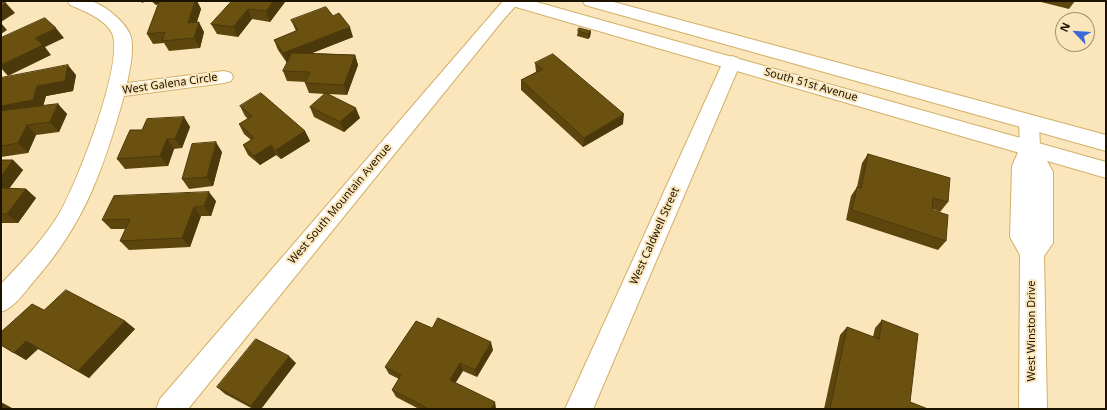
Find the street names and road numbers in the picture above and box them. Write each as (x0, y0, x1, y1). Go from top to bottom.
street label: South 51st Avenue (763, 65, 859, 105)
street label: West Galena Circle (122, 71, 218, 97)
street label: West South Mountain Avenue (286, 141, 394, 267)
street label: West Caldwell Street (628, 185, 682, 287)
street label: West Winston Drive (1025, 281, 1039, 381)

